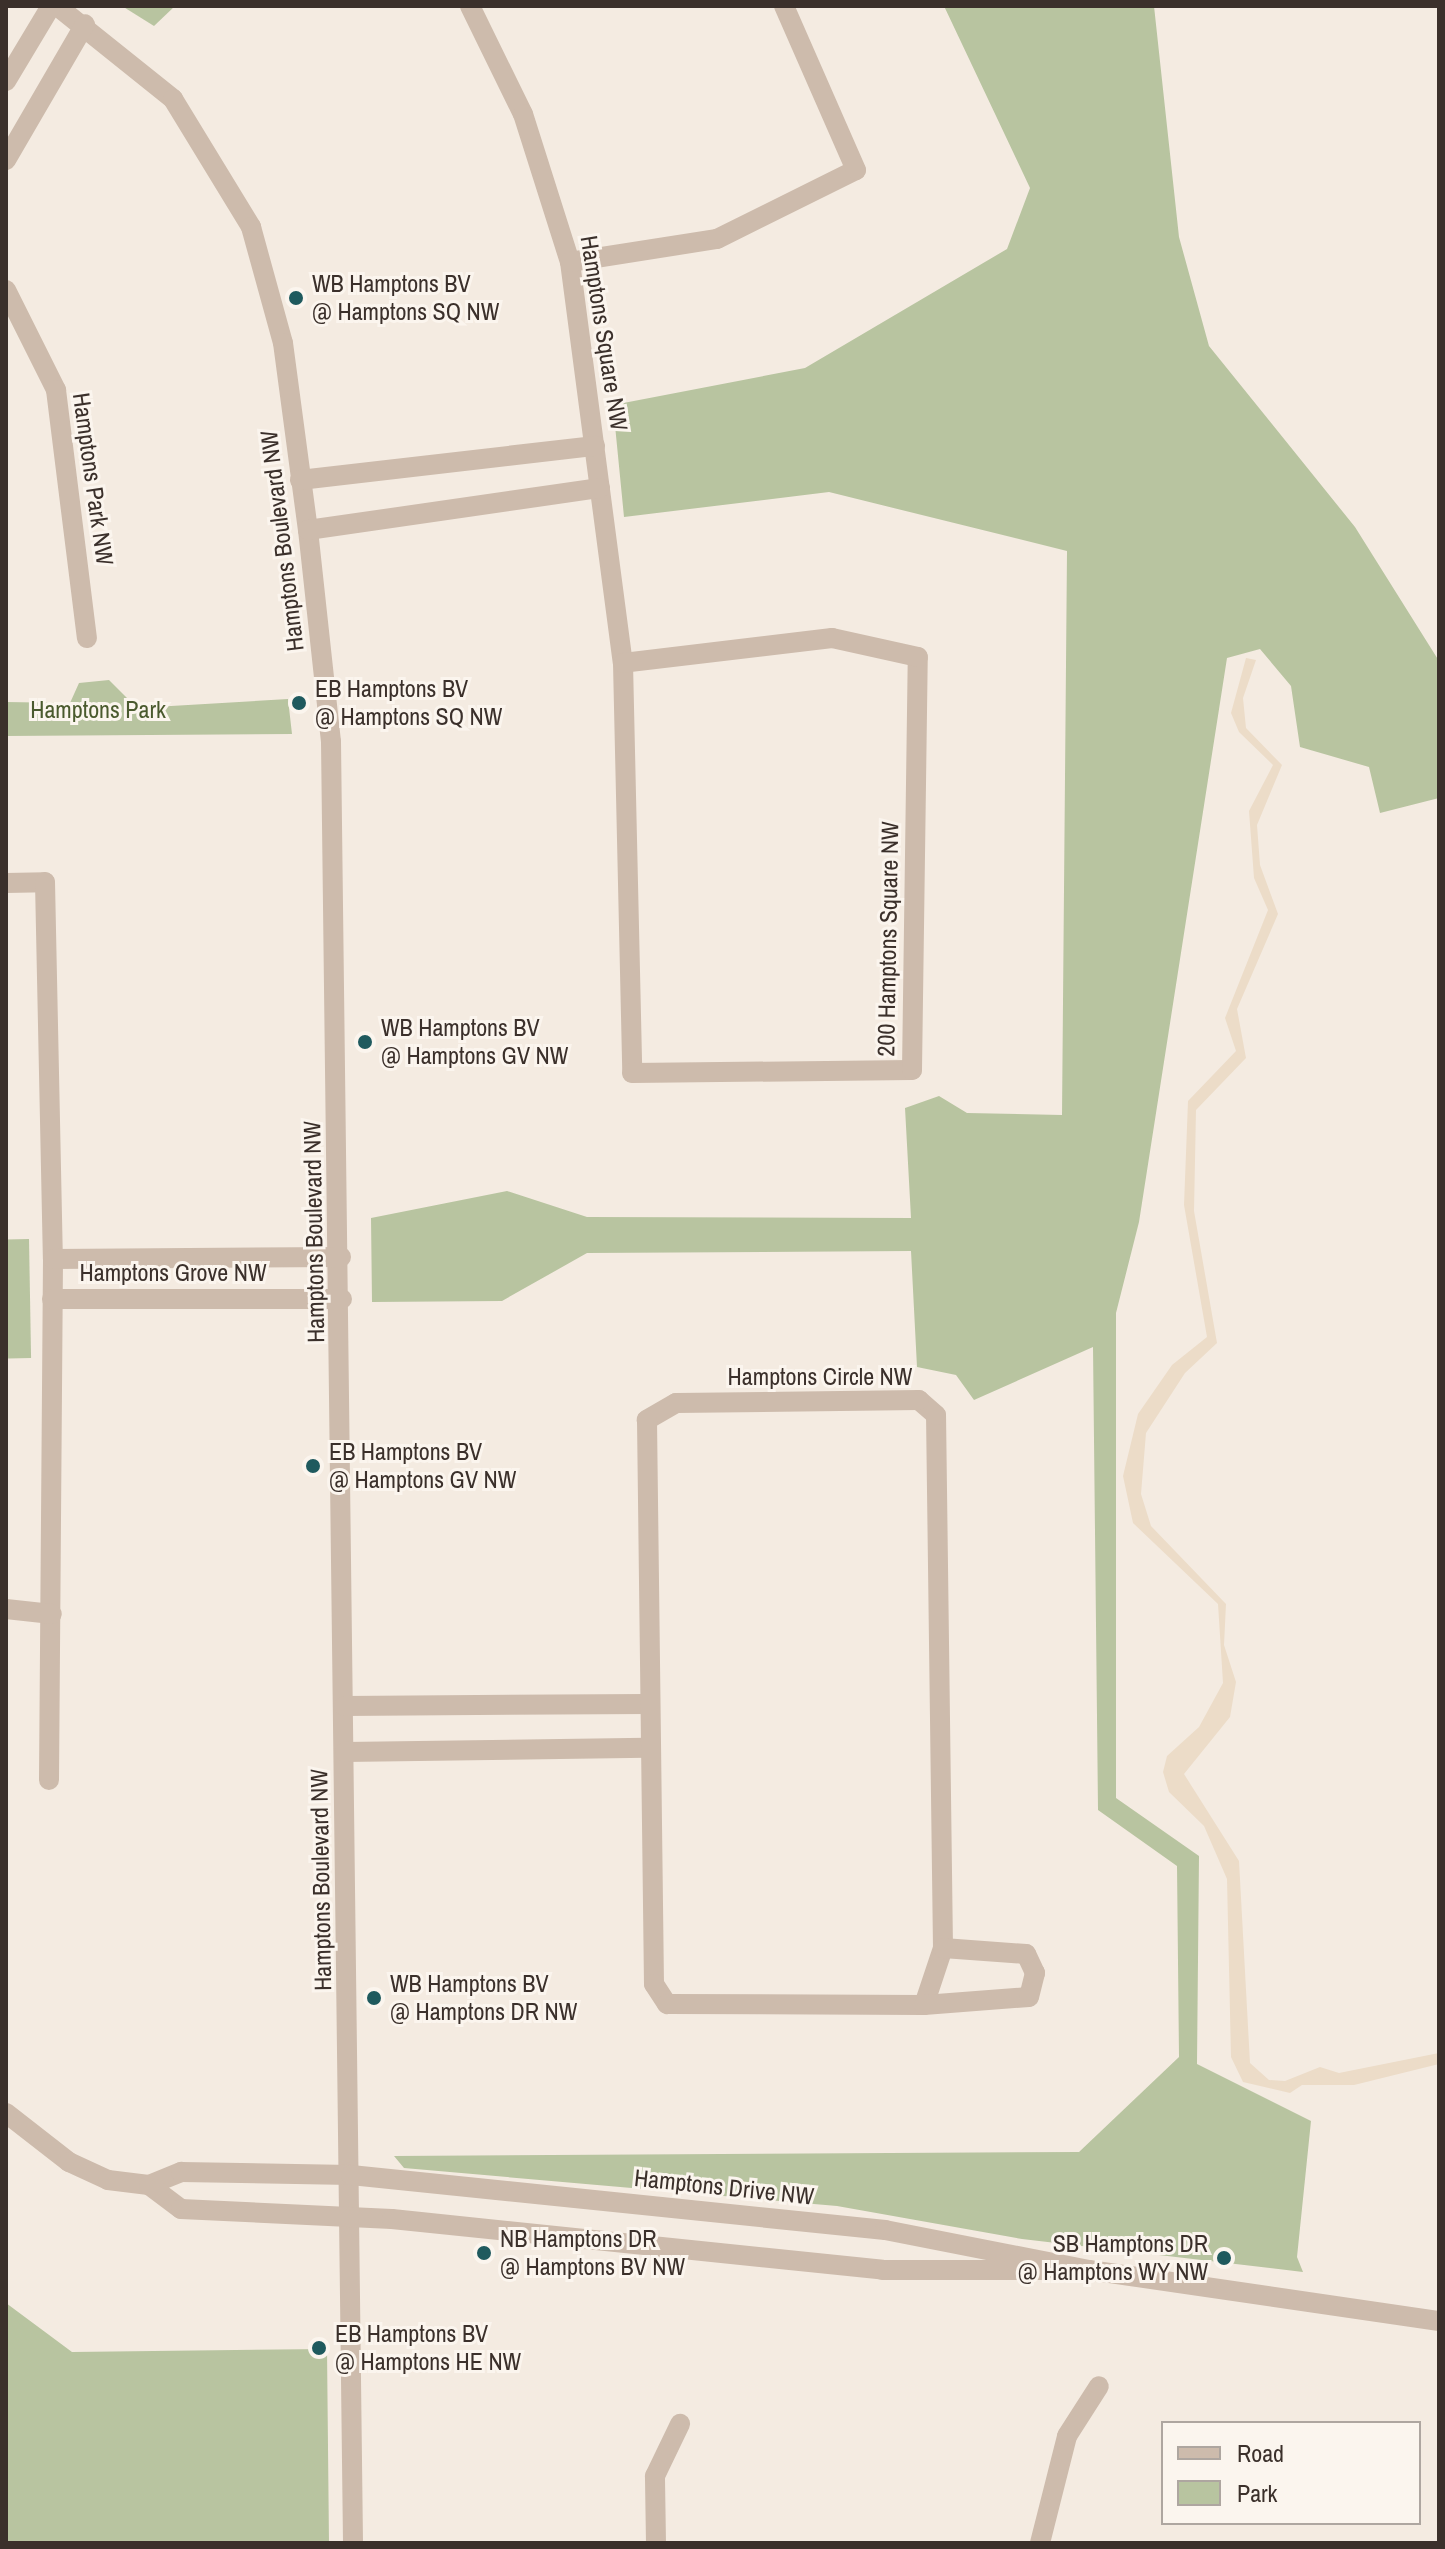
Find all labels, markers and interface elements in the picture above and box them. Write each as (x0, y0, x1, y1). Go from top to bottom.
street label: Hamptons Square NW (574, 234, 634, 432)
place label: WB Hamptons BV @ Hamptons SQ NW (312, 270, 499, 326)
marker: WB Hamptons BV @ Hamptons SQ NW (287, 289, 305, 307)
street label: Hamptons Park NW (67, 391, 119, 567)
street label: Hamptons Boulevard NW (254, 429, 310, 653)
place label: EB Hamptons BV @ Hamptons SQ NW (315, 675, 502, 731)
marker: EB Hamptons BV @ Hamptons SQ NW (290, 694, 308, 712)
park label: Hamptons Park (30, 696, 166, 724)
street label: 200 Hamptons Square NW (872, 821, 904, 1057)
place label: WB Hamptons BV @ Hamptons GV NW (381, 1014, 568, 1070)
marker: WB Hamptons BV @ Hamptons GV NW (356, 1033, 374, 1051)
street label: Hamptons Boulevard NW (298, 1121, 330, 1343)
street label: Hamptons Grove NW (79, 1259, 267, 1287)
street label: Hamptons Circle NW (728, 1363, 912, 1391)
place label: EB Hamptons BV @ Hamptons GV NW (329, 1438, 516, 1494)
marker: EB Hamptons BV @ Hamptons GV NW (304, 1457, 322, 1475)
street label: Hamptons Boulevard NW (305, 1769, 337, 1991)
place label: WB Hamptons BV @ Hamptons DR NW (390, 1970, 577, 2026)
marker: WB Hamptons BV @ Hamptons DR NW (365, 1989, 383, 2007)
street label: Hamptons Drive NW (633, 2163, 815, 2211)
place label: NB Hamptons DR @ Hamptons BV NW (500, 2225, 685, 2281)
place label: SB Hamptons DR @ Hamptons WY NW (1017, 2230, 1208, 2286)
marker: NB Hamptons DR @ Hamptons BV NW (475, 2244, 493, 2262)
marker: SB Hamptons DR @ Hamptons WY NW (1215, 2249, 1233, 2267)
place label: EB Hamptons BV @ Hamptons HE NW (335, 2320, 521, 2376)
marker: EB Hamptons BV @ Hamptons HE NW (310, 2339, 328, 2357)
legend (1161, 2421, 1421, 2525)
text: Road (1237, 2437, 1284, 2469)
text: Park (1237, 2477, 1277, 2509)

